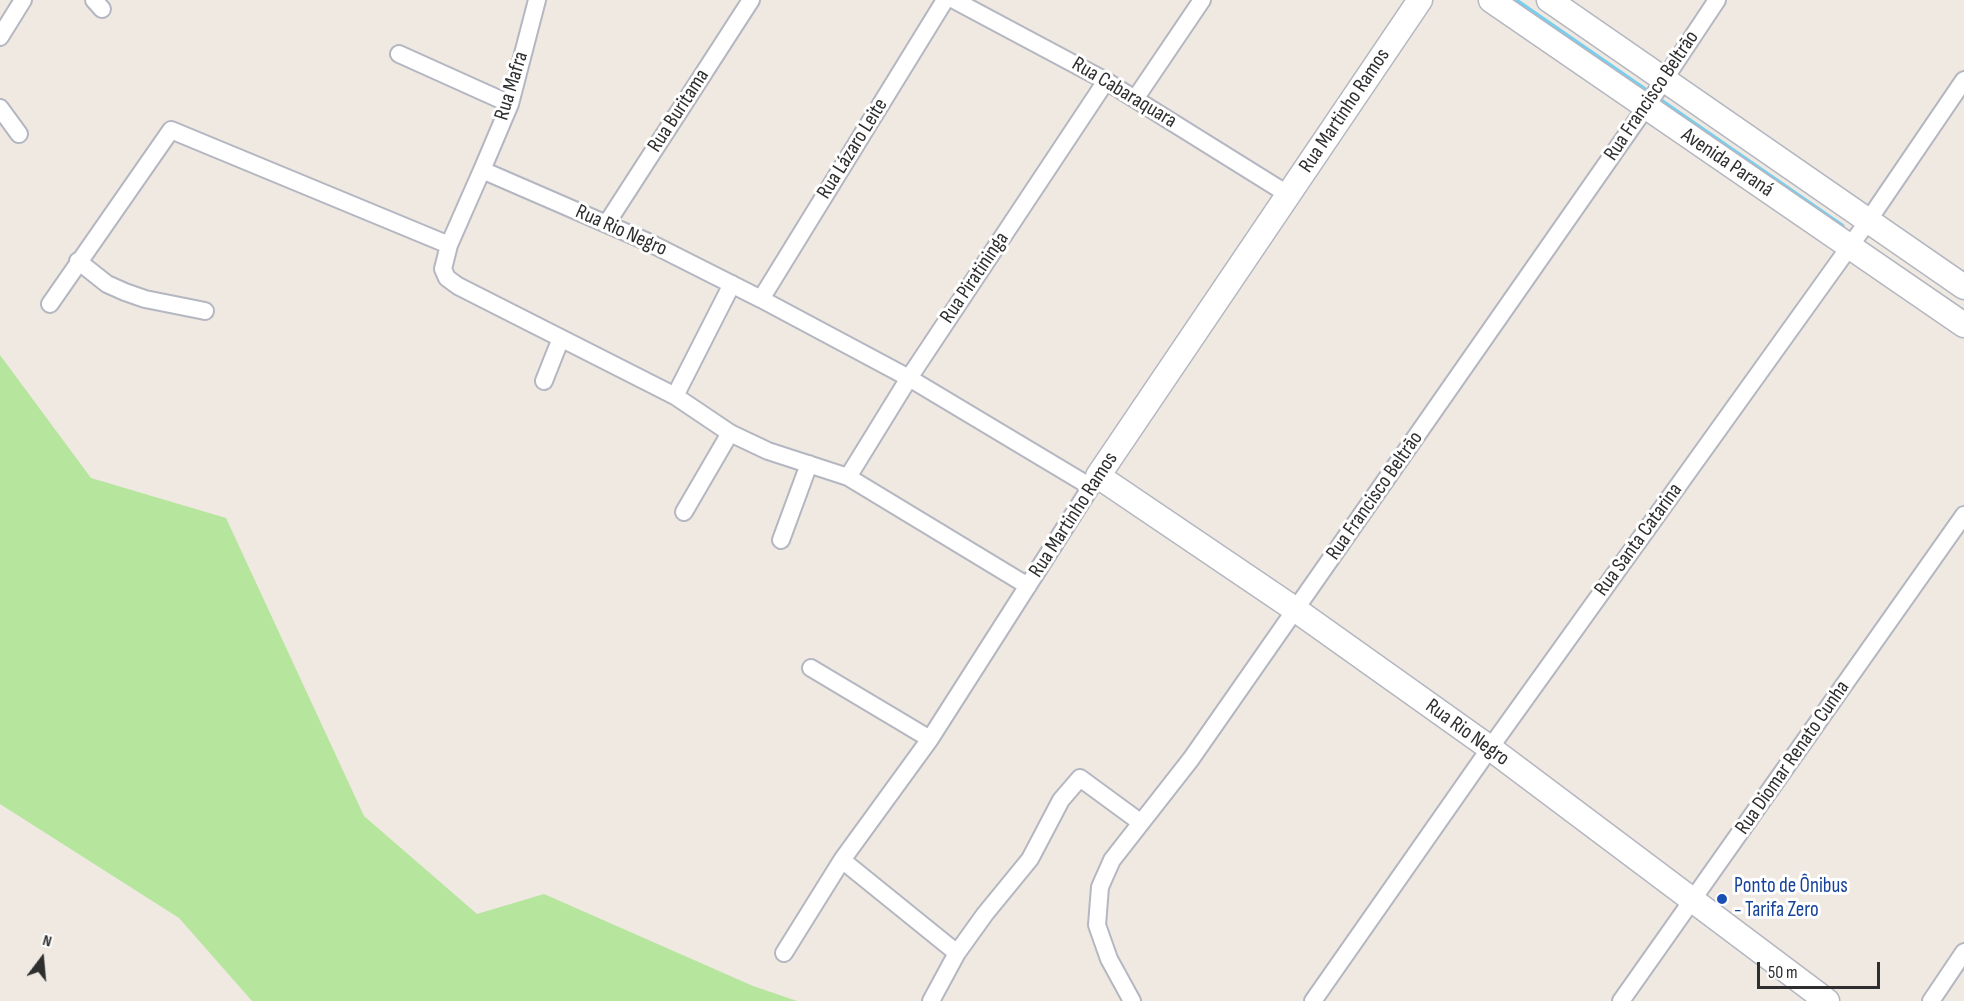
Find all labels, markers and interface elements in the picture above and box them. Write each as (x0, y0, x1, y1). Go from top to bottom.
street label: Rua Francisco Beltrão (1599, 26, 1705, 166)
street label: Rua Martinho Ramos (1294, 44, 1396, 178)
street label: Rua Mafra (490, 49, 534, 123)
street label: Rua Cabaraquara (1067, 52, 1181, 134)
street label: Rua Buritama (643, 65, 715, 157)
street label: Rua Lázaro Leite (812, 94, 894, 204)
street label: Avenida Paraná (1676, 123, 1778, 203)
street label: Rua Rio Negro (571, 200, 671, 262)
street label: Rua Piratininga (935, 227, 1015, 329)
street label: Rua Francisco Beltrão (1321, 427, 1429, 565)
street label: Rua Martinho Ramos (1024, 448, 1124, 582)
street label: Rua Santa Catarina (1590, 479, 1688, 601)
street label: Rua Diomar Renato Cunha (1730, 676, 1856, 840)
street label: Rua Rio Negro (1420, 694, 1514, 772)
place label: Ponto de Ônibus - Tarifa Zero (1734, 874, 1848, 924)
marker: Ponto de Ônibus - Tarifa Zero (1715, 892, 1729, 906)
north arrow (12, 929, 72, 989)
text: N (40, 931, 54, 952)
scale bar (1760, 950, 1883, 988)
text: 50 m (1768, 962, 1798, 983)

